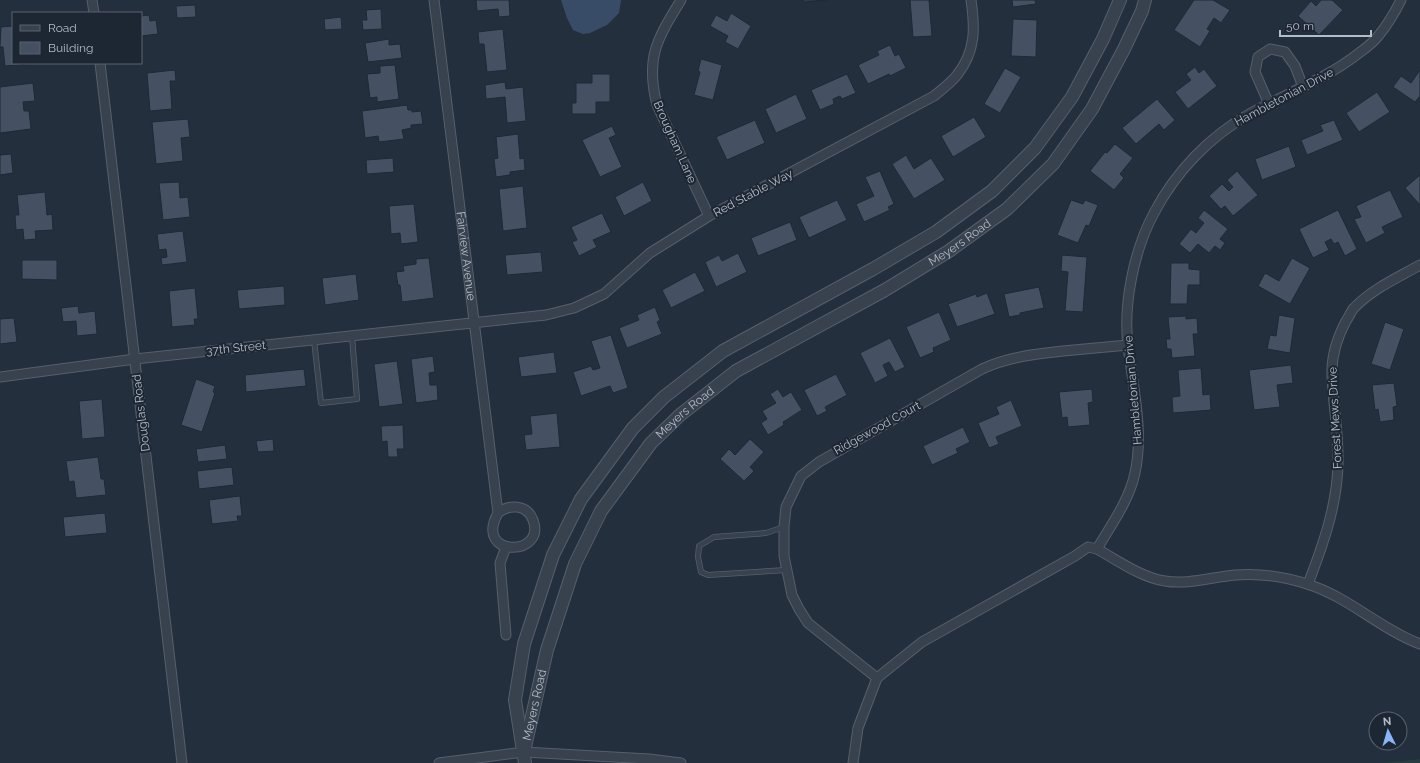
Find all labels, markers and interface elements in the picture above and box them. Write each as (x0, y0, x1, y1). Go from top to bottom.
legend (12, 12, 142, 64)
scale bar (1280, 12, 1371, 38)
text: 50 m (1286, 19, 1314, 33)
text: Road (48, 21, 77, 35)
text: Building (48, 41, 94, 55)
street label: Hambletonian Drive (1232, 65, 1336, 129)
street label: Brougham Lane (651, 99, 699, 185)
street label: Red Stable Way (711, 166, 796, 220)
street label: Fairview Avenue (453, 211, 478, 301)
street label: Meyers Road (926, 216, 993, 269)
street label: Hambletonian Drive (1121, 335, 1145, 445)
street label: 37th Street (205, 338, 267, 358)
street label: Forest Mews Drive (1325, 367, 1345, 469)
street label: Douglas Road (129, 374, 153, 452)
street label: Meyers Road (653, 384, 717, 442)
street label: Ridgewood Court (831, 398, 923, 458)
street label: Meyers Road (520, 668, 549, 742)
north arrow (1368, 711, 1408, 751)
text: N (1382, 715, 1392, 728)

